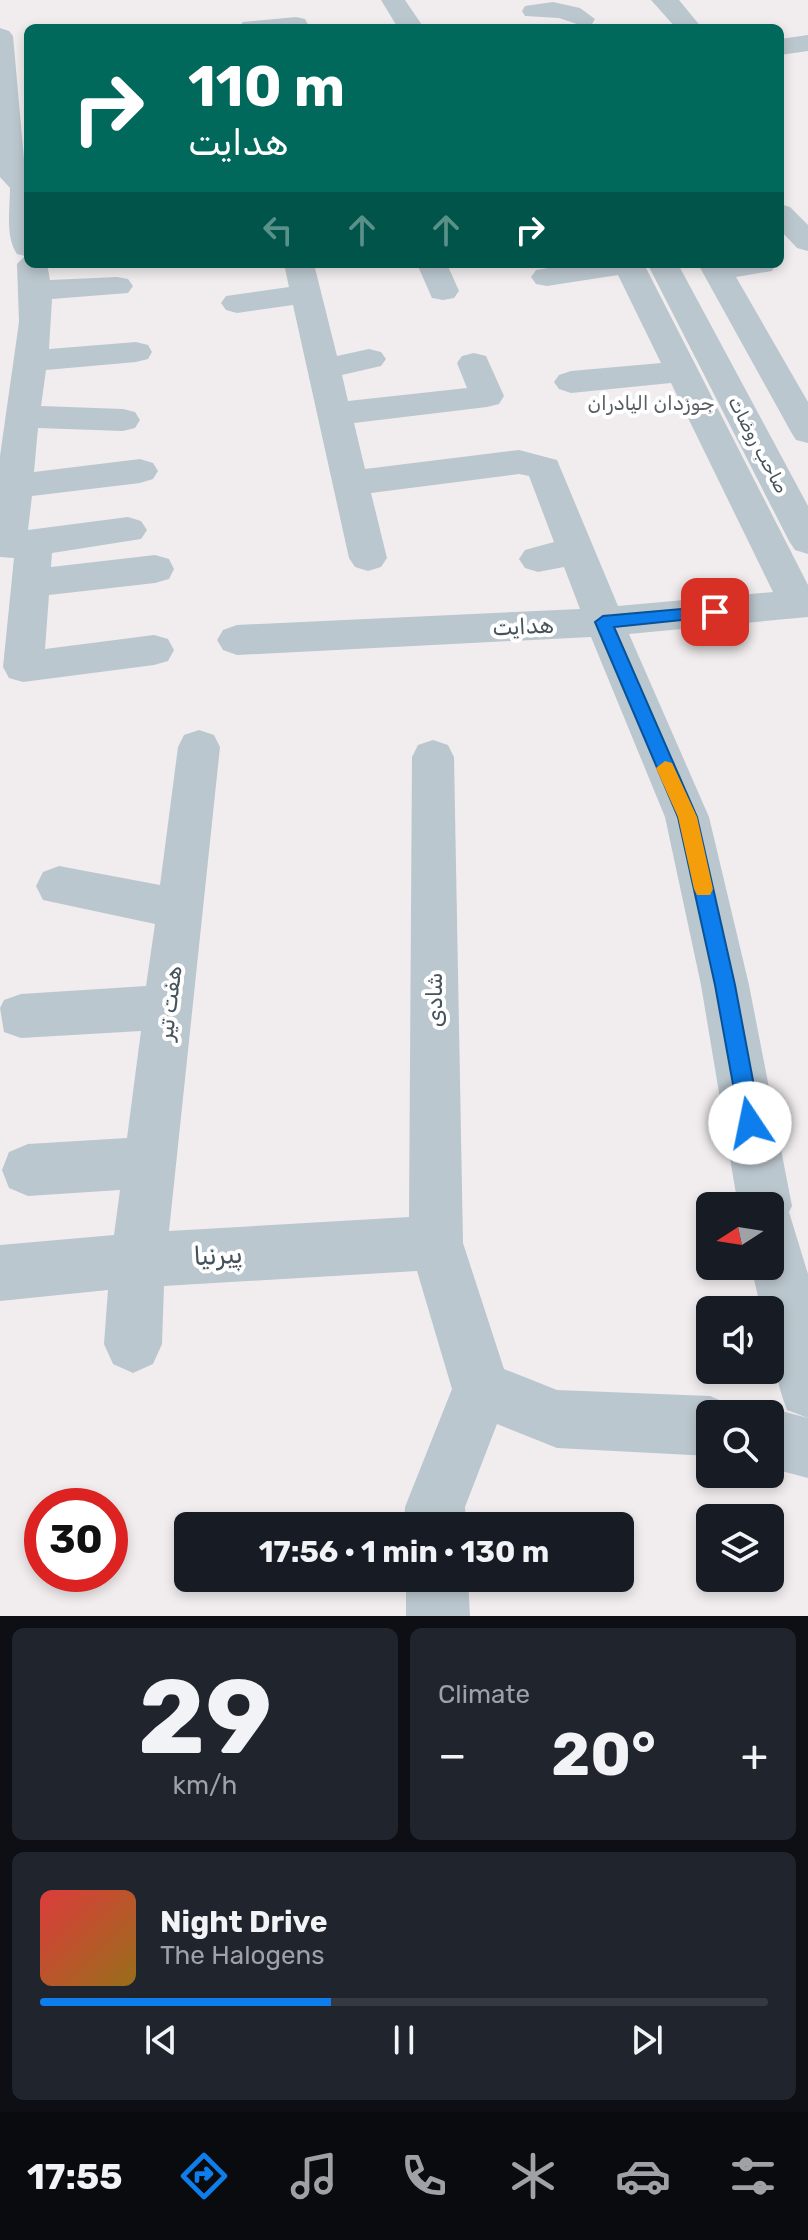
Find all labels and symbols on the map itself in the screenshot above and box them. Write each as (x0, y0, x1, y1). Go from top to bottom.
district label: جوزدان الیادران (588, 391, 714, 415)
street label: صاحب روضات (723, 393, 793, 497)
pin (681, 578, 749, 646)
street label: هدایت (492, 611, 554, 642)
street label: هفت تیر (151, 964, 187, 1044)
street label: شادی (421, 973, 448, 1027)
position arrow (708, 1081, 792, 1165)
north arrow (696, 1192, 784, 1280)
street label: پیرنیا (193, 1239, 243, 1273)
speed limit sign: 30 (24, 1488, 128, 1592)

